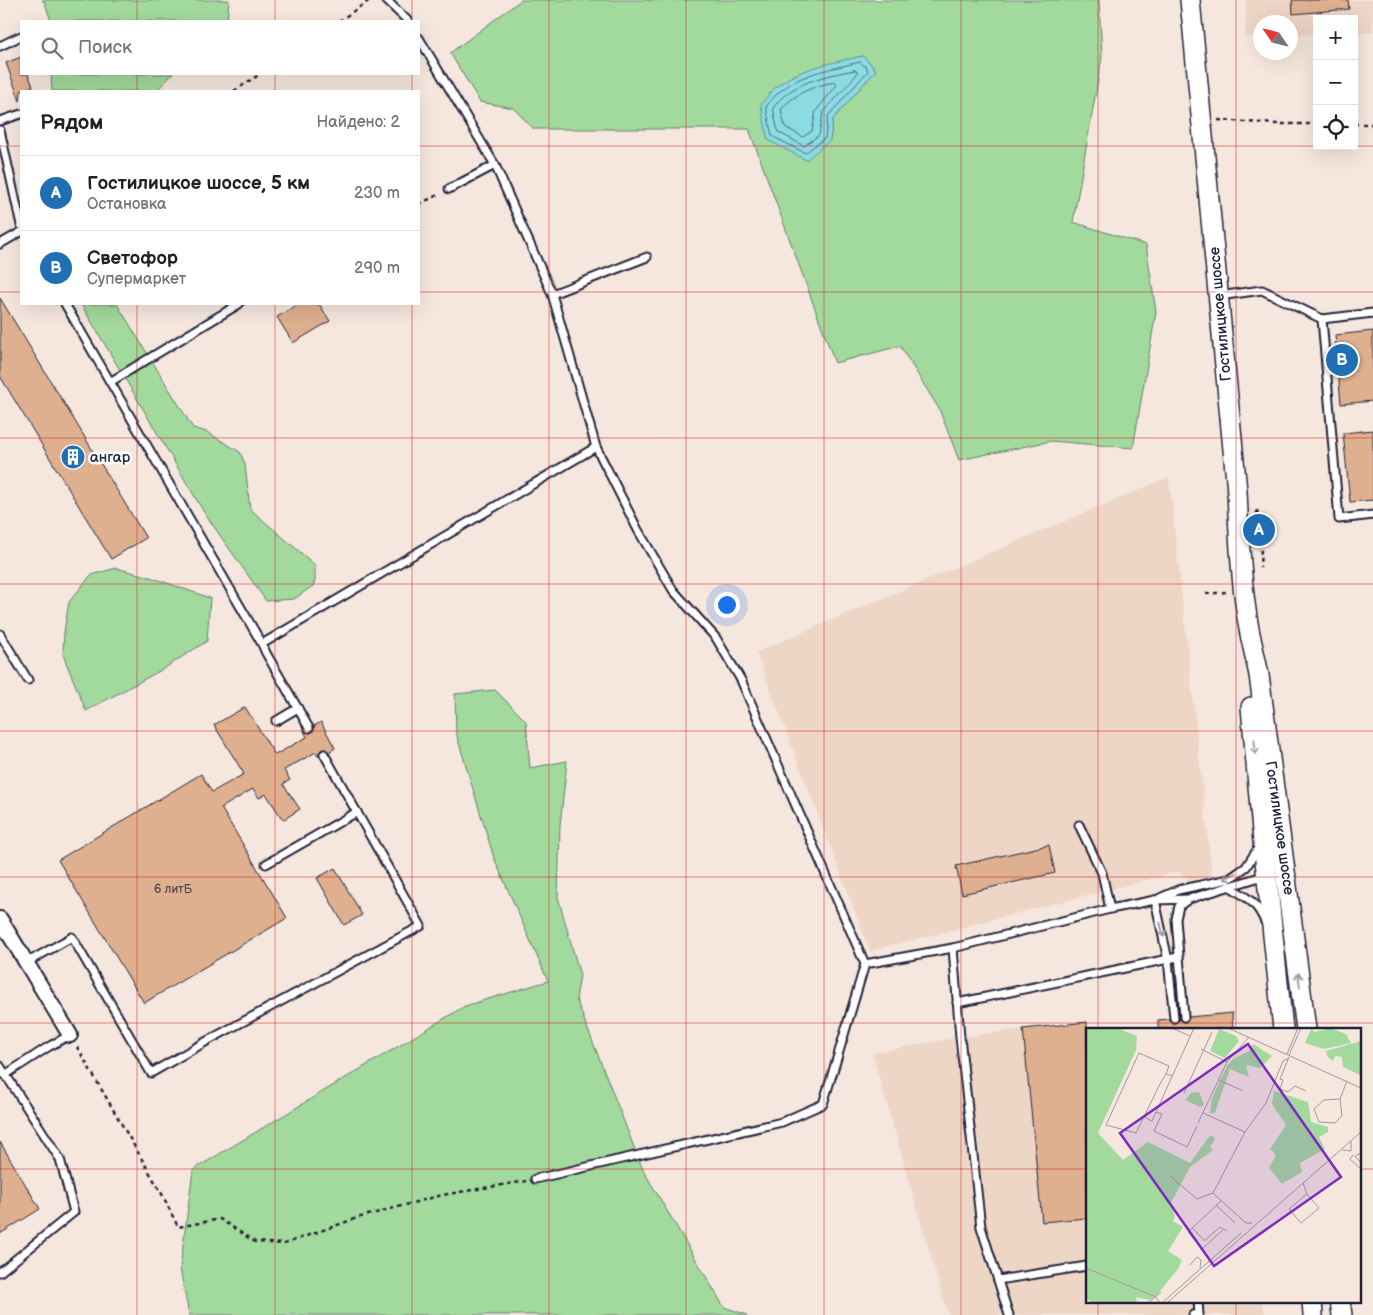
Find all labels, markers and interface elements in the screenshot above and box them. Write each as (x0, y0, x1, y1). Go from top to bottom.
north arrow (1253, 15, 1298, 60)
map controls (1313, 15, 1358, 150)
button: + (1313, 15, 1358, 60)
search box (20, 20, 420, 75)
icon: search (38, 34, 66, 62)
text: Поиск (78, 36, 132, 59)
button: − (1313, 60, 1358, 105)
button: locate (1313, 105, 1358, 150)
text: Рядом (40, 110, 103, 135)
text: Найдено: 2 (316, 113, 400, 132)
text: Гостилицкое шоссе, 5 км (87, 172, 310, 195)
text: A (51, 184, 61, 203)
text: 230 m (354, 184, 400, 203)
text: Остановка (87, 195, 166, 214)
street label: Гостилицкое шоссе (1205, 246, 1236, 382)
text: Светофор (87, 247, 178, 270)
text: B (50, 259, 62, 278)
text: 290 m (354, 259, 400, 278)
text: Супермаркет (87, 270, 186, 289)
pin: B (1326, 341, 1358, 379)
building icon: ангар (60, 444, 86, 470)
place label: ангар (90, 448, 131, 467)
pin: A (1243, 511, 1275, 549)
your location (714, 592, 740, 618)
one-way arrow (1250, 739, 1259, 755)
street label: Гостилицкое шоссе (1261, 760, 1298, 896)
one-way arrow (1223, 872, 1238, 881)
house number: 6 литБ (154, 882, 193, 897)
one-way arrow (1157, 922, 1167, 938)
one-way arrow (1294, 973, 1304, 989)
inset map (1086, 1028, 1360, 1302)

